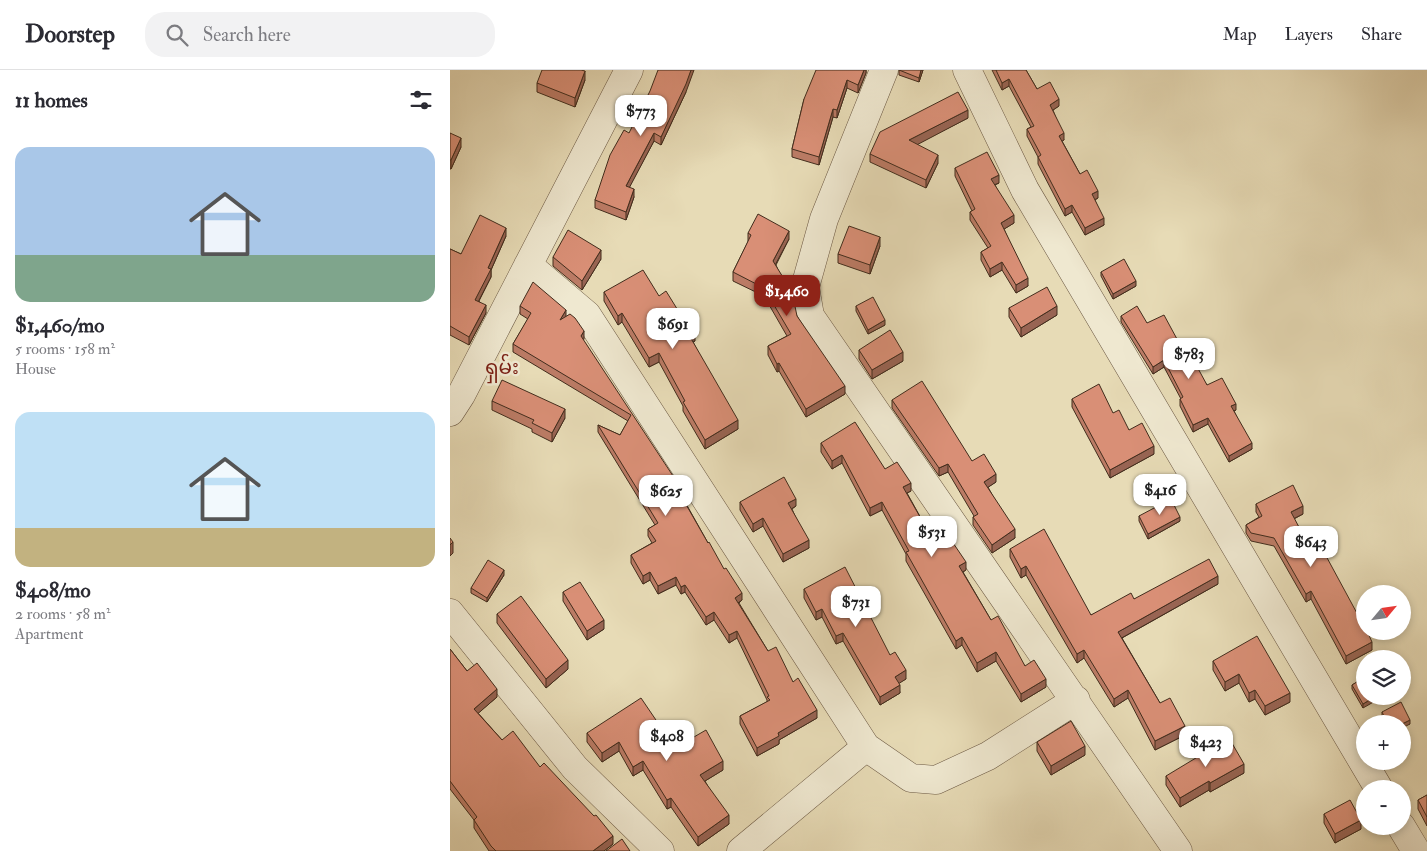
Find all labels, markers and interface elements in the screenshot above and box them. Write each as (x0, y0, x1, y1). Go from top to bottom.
search box (145, 12, 495, 57)
text: Doorstep (25, 19, 115, 50)
icon: search (163, 21, 191, 49)
text: Search here (203, 23, 291, 47)
text: Map (1223, 23, 1257, 46)
text: Layers (1285, 23, 1333, 46)
text: Share (1361, 23, 1402, 46)
icon: filters (407, 86, 435, 114)
text: 11 homes (15, 87, 88, 114)
pin: $773 (611, 94, 671, 137)
text: $773 (626, 101, 656, 121)
icon: home (180, 179, 270, 269)
pin: $1,460 (746, 274, 828, 317)
text: $1,460 (765, 281, 809, 301)
pin: $691 (643, 308, 703, 350)
text: $1,460/mo (15, 312, 104, 339)
text: $691 (658, 314, 688, 334)
pin: $783 (1159, 338, 1219, 380)
text: 5 rooms · 158 m² (15, 339, 115, 359)
text: $783 (1174, 344, 1204, 364)
district label: ရှမ်း (485, 353, 519, 384)
text: House (15, 359, 56, 379)
icon: home (180, 444, 270, 534)
pin: $625 (636, 474, 696, 517)
pin: $416 (1130, 474, 1190, 516)
text: $416 (1144, 480, 1176, 500)
text: $625 (650, 481, 682, 501)
pin: $531 (902, 516, 962, 558)
text: $531 (918, 522, 946, 542)
pin: $643 (1281, 526, 1341, 568)
text: $643 (1295, 532, 1327, 552)
text: $408/mo (15, 577, 91, 604)
north arrow (1356, 585, 1411, 640)
map controls (1356, 585, 1411, 835)
pin: $731 (826, 586, 886, 628)
text: $731 (842, 592, 870, 612)
text: 2 rooms · 58 m² (15, 604, 110, 624)
text: Apartment (15, 624, 83, 644)
button: layers (1356, 650, 1411, 705)
button: + (1356, 715, 1411, 770)
pin: $408 (637, 720, 697, 762)
text: $408 (650, 726, 684, 746)
pin: $423 (1176, 726, 1236, 768)
text: $423 (1190, 732, 1222, 752)
button: − (1356, 780, 1411, 835)

